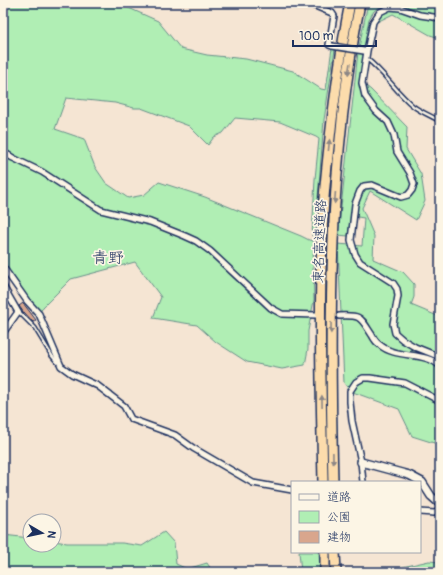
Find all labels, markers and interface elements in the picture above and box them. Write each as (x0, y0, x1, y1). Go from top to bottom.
scale bar (293, 22, 376, 48)
text: 100 m (299, 29, 334, 44)
one-way arrow (346, 63, 352, 75)
one-way arrow (326, 139, 332, 151)
one-way arrow (332, 192, 339, 204)
street label: 東名高速道路 (310, 199, 329, 283)
district label: 青野 (92, 248, 124, 268)
one-way arrow (328, 322, 334, 335)
one-way arrow (318, 395, 325, 407)
one-way arrow (329, 452, 336, 464)
legend (291, 481, 421, 553)
text: 道路 (327, 490, 351, 505)
text: 公園 (327, 510, 351, 525)
north arrow (22, 513, 62, 553)
text: N (44, 530, 58, 540)
text: 建物 (327, 530, 351, 545)

